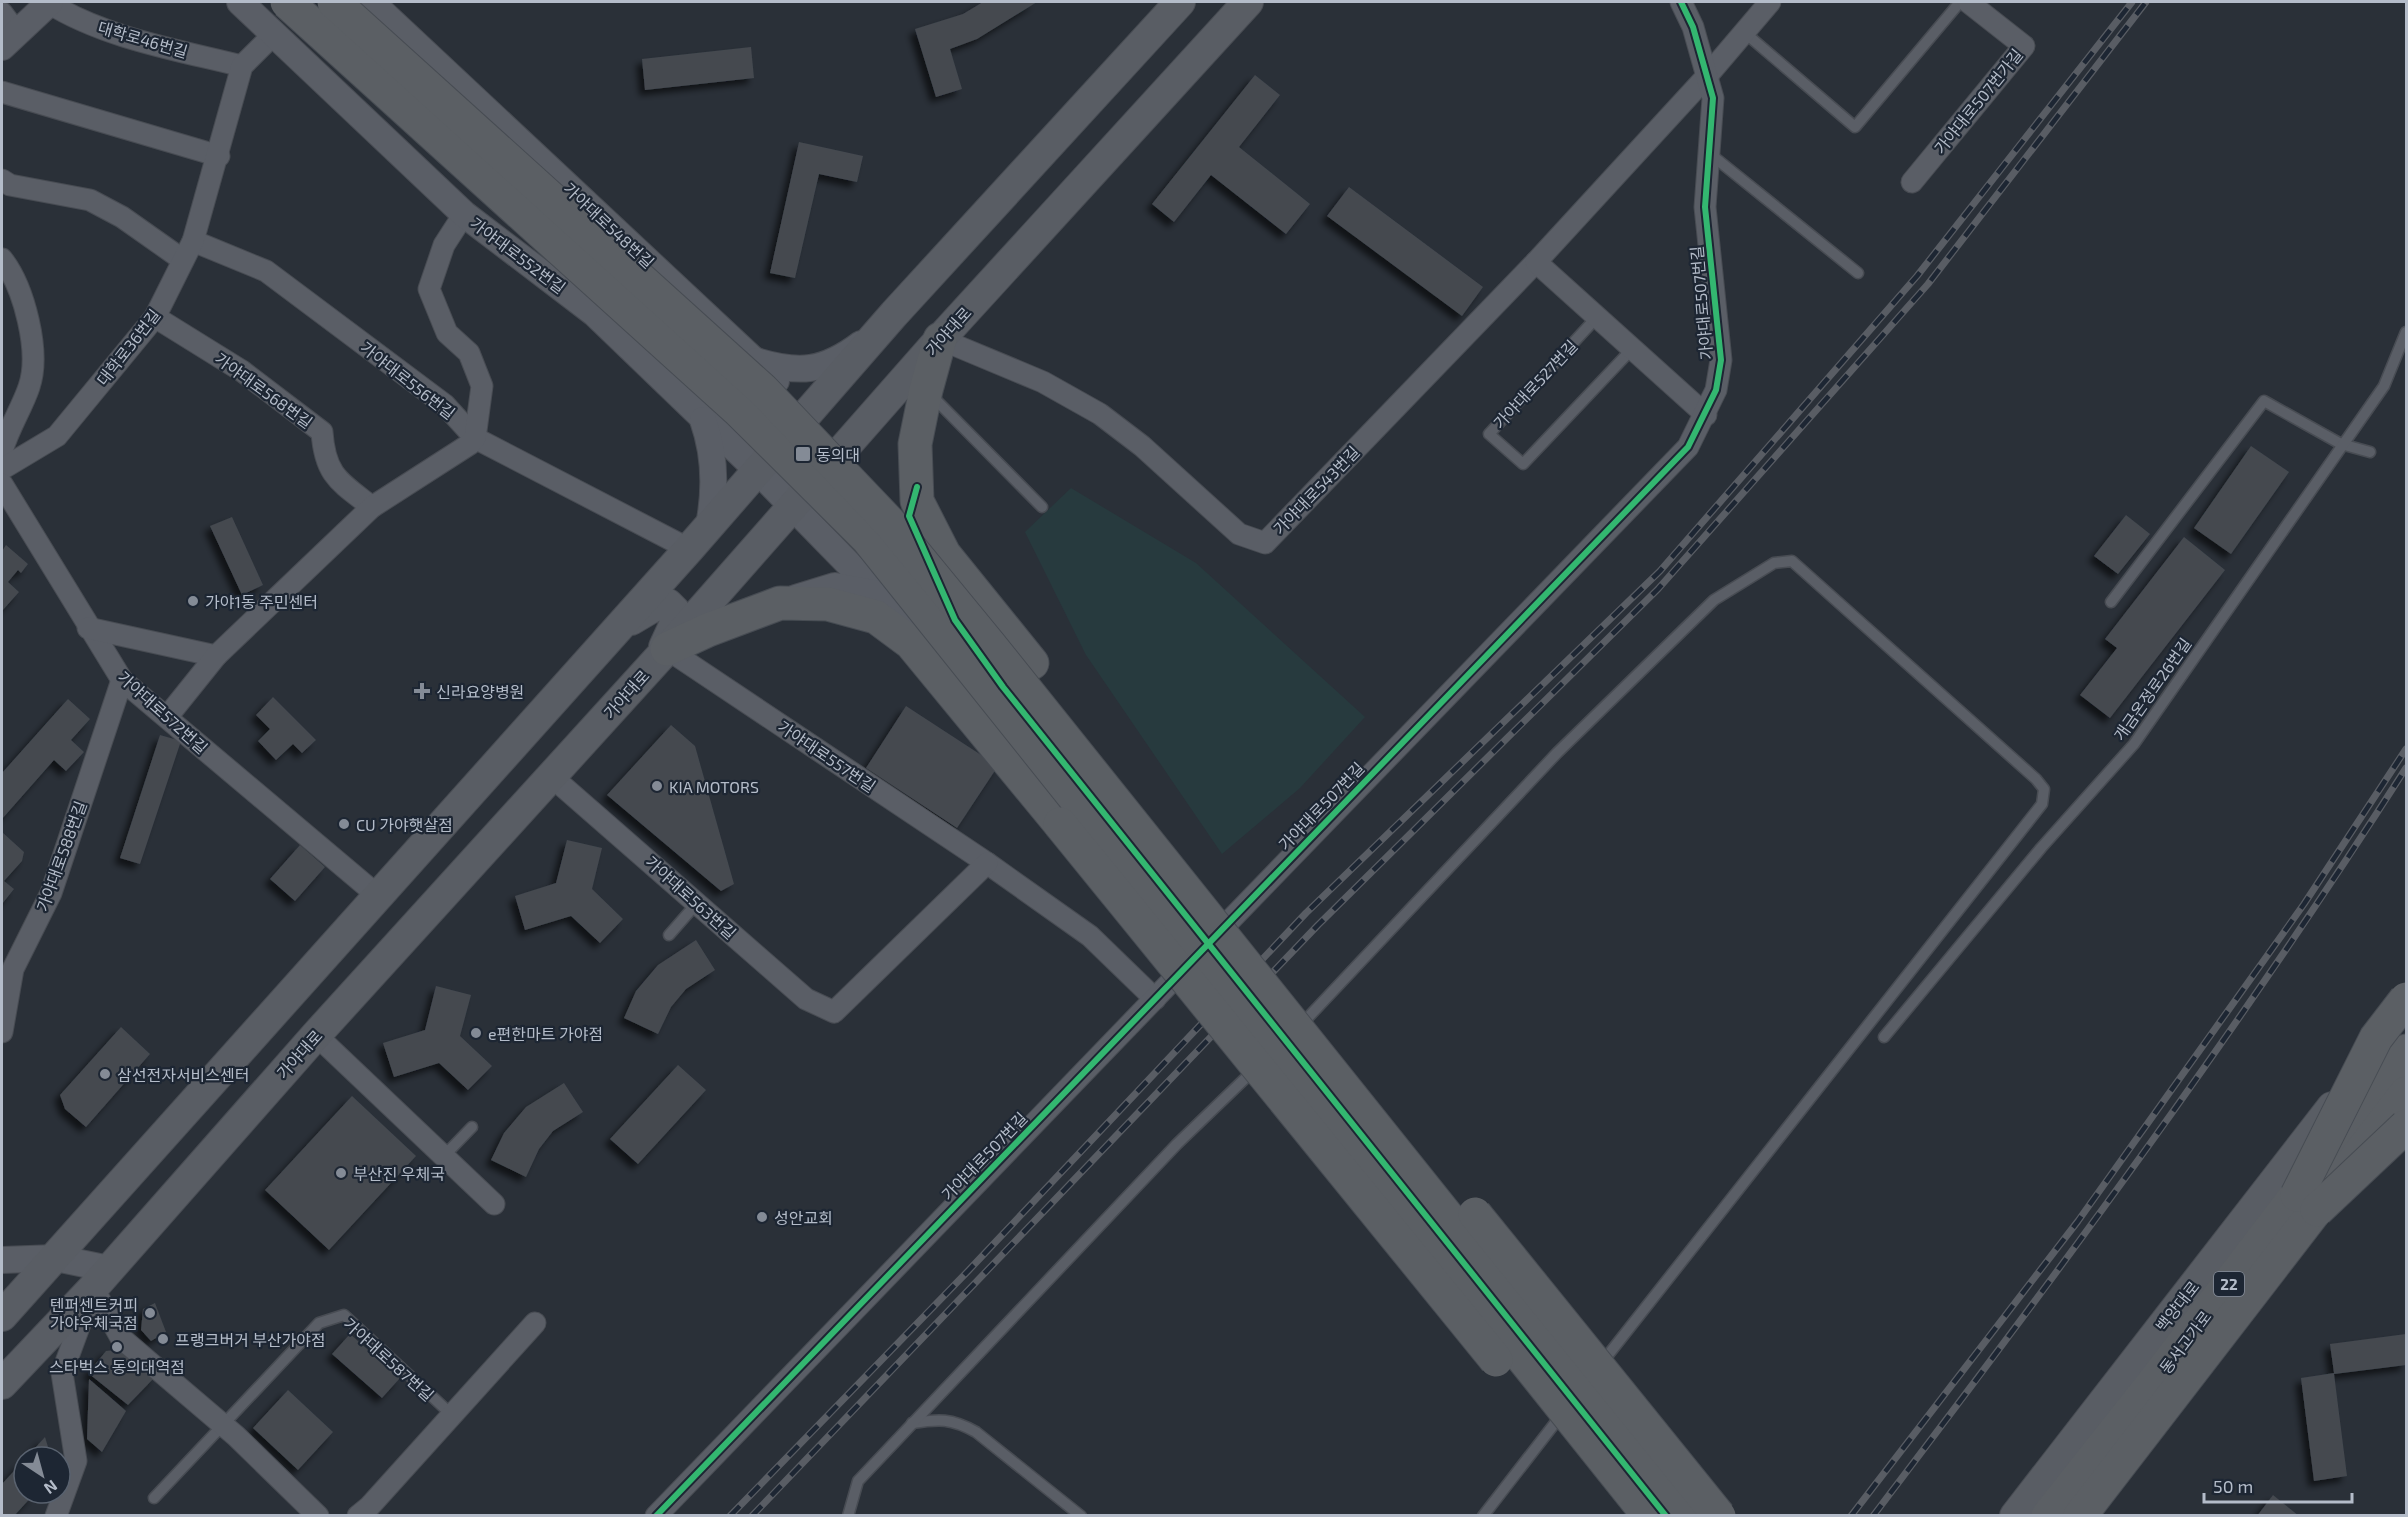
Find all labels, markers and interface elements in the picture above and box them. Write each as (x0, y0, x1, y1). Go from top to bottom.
street label: 대학로46번길 (96, 17, 190, 61)
street label: 가야대로507번가길 (1930, 45, 2026, 157)
street label: 가야대로548번길 (560, 178, 658, 272)
street label: 가야대로552번길 (467, 213, 569, 297)
street label: 가야대로507번길 (1687, 245, 1715, 361)
street label: 가야대로 (921, 303, 975, 359)
street label: 대학로36번길 (92, 305, 164, 389)
street label: 가야대로527번길 (1489, 336, 1581, 432)
street label: 가야대로556번길 (357, 337, 459, 423)
street label: 가야대로568번길 (212, 348, 316, 432)
street label: 가야대로543번길 (1269, 442, 1363, 538)
marker: 동의대 (794, 445, 812, 463)
place label: 동의대 (816, 445, 860, 464)
place label: 가야1동 주민센터 (205, 592, 318, 611)
marker: 가야1동 주민센터 (186, 594, 200, 608)
street label: 개금온정로26번길 (2109, 634, 2195, 744)
street label: 가야대로 (599, 666, 653, 722)
street label: 가야대로572번길 (114, 667, 212, 757)
marker: 신라요양병원 (413, 682, 431, 700)
place label: 신라요양병원 (436, 682, 524, 701)
street label: 가야대로557번길 (775, 716, 879, 796)
street label: 가야대로507번길 (1274, 758, 1368, 854)
place label: KIA MOTORS (669, 777, 759, 796)
marker: KIA MOTORS (650, 779, 664, 793)
street label: 가야대로588번길 (32, 798, 90, 914)
place label: CU 가야햇살점 (356, 815, 453, 834)
marker: CU 가야햇살점 (337, 817, 351, 831)
street label: 가야대로563번길 (642, 851, 740, 943)
place label: e편한마트 가야점 (488, 1024, 603, 1043)
street label: 가야대로 (272, 1026, 326, 1082)
marker: e편한마트 가야점 (469, 1026, 483, 1040)
place label: 삼선전자서비스센터 (117, 1065, 249, 1084)
marker: 삼선전자서비스센터 (98, 1067, 112, 1081)
street label: 가야대로507번길 (937, 1108, 1031, 1204)
place label: 부산진 우체국 (353, 1164, 445, 1183)
marker: 부산진 우체국 (334, 1166, 348, 1180)
place label: 성안교회 (774, 1208, 833, 1227)
marker: 성안교회 (755, 1210, 769, 1224)
road number: 22 (2214, 1272, 2244, 1296)
street label: 백양대로 (2151, 1277, 2203, 1335)
place label: 텐퍼센트커피 가야우체국점 (50, 1295, 138, 1332)
marker: 텐퍼센트커피 가야우체국점 (143, 1306, 157, 1320)
street label: 동서고가로 (2155, 1307, 2215, 1377)
street label: 가야대로587번길 (340, 1314, 438, 1404)
place label: 프랭크버거 부산가야점 (175, 1330, 326, 1349)
marker: 프랭크버거 부산가야점 (156, 1332, 170, 1346)
marker: 스타벅스 동의대역점 (110, 1340, 124, 1354)
place label: 스타벅스 동의대역점 (49, 1357, 185, 1376)
north arrow (12, 1445, 72, 1505)
scale bar (2204, 1466, 2352, 1504)
text: 50 m (2213, 1475, 2253, 1497)
text: N (41, 1476, 61, 1499)

